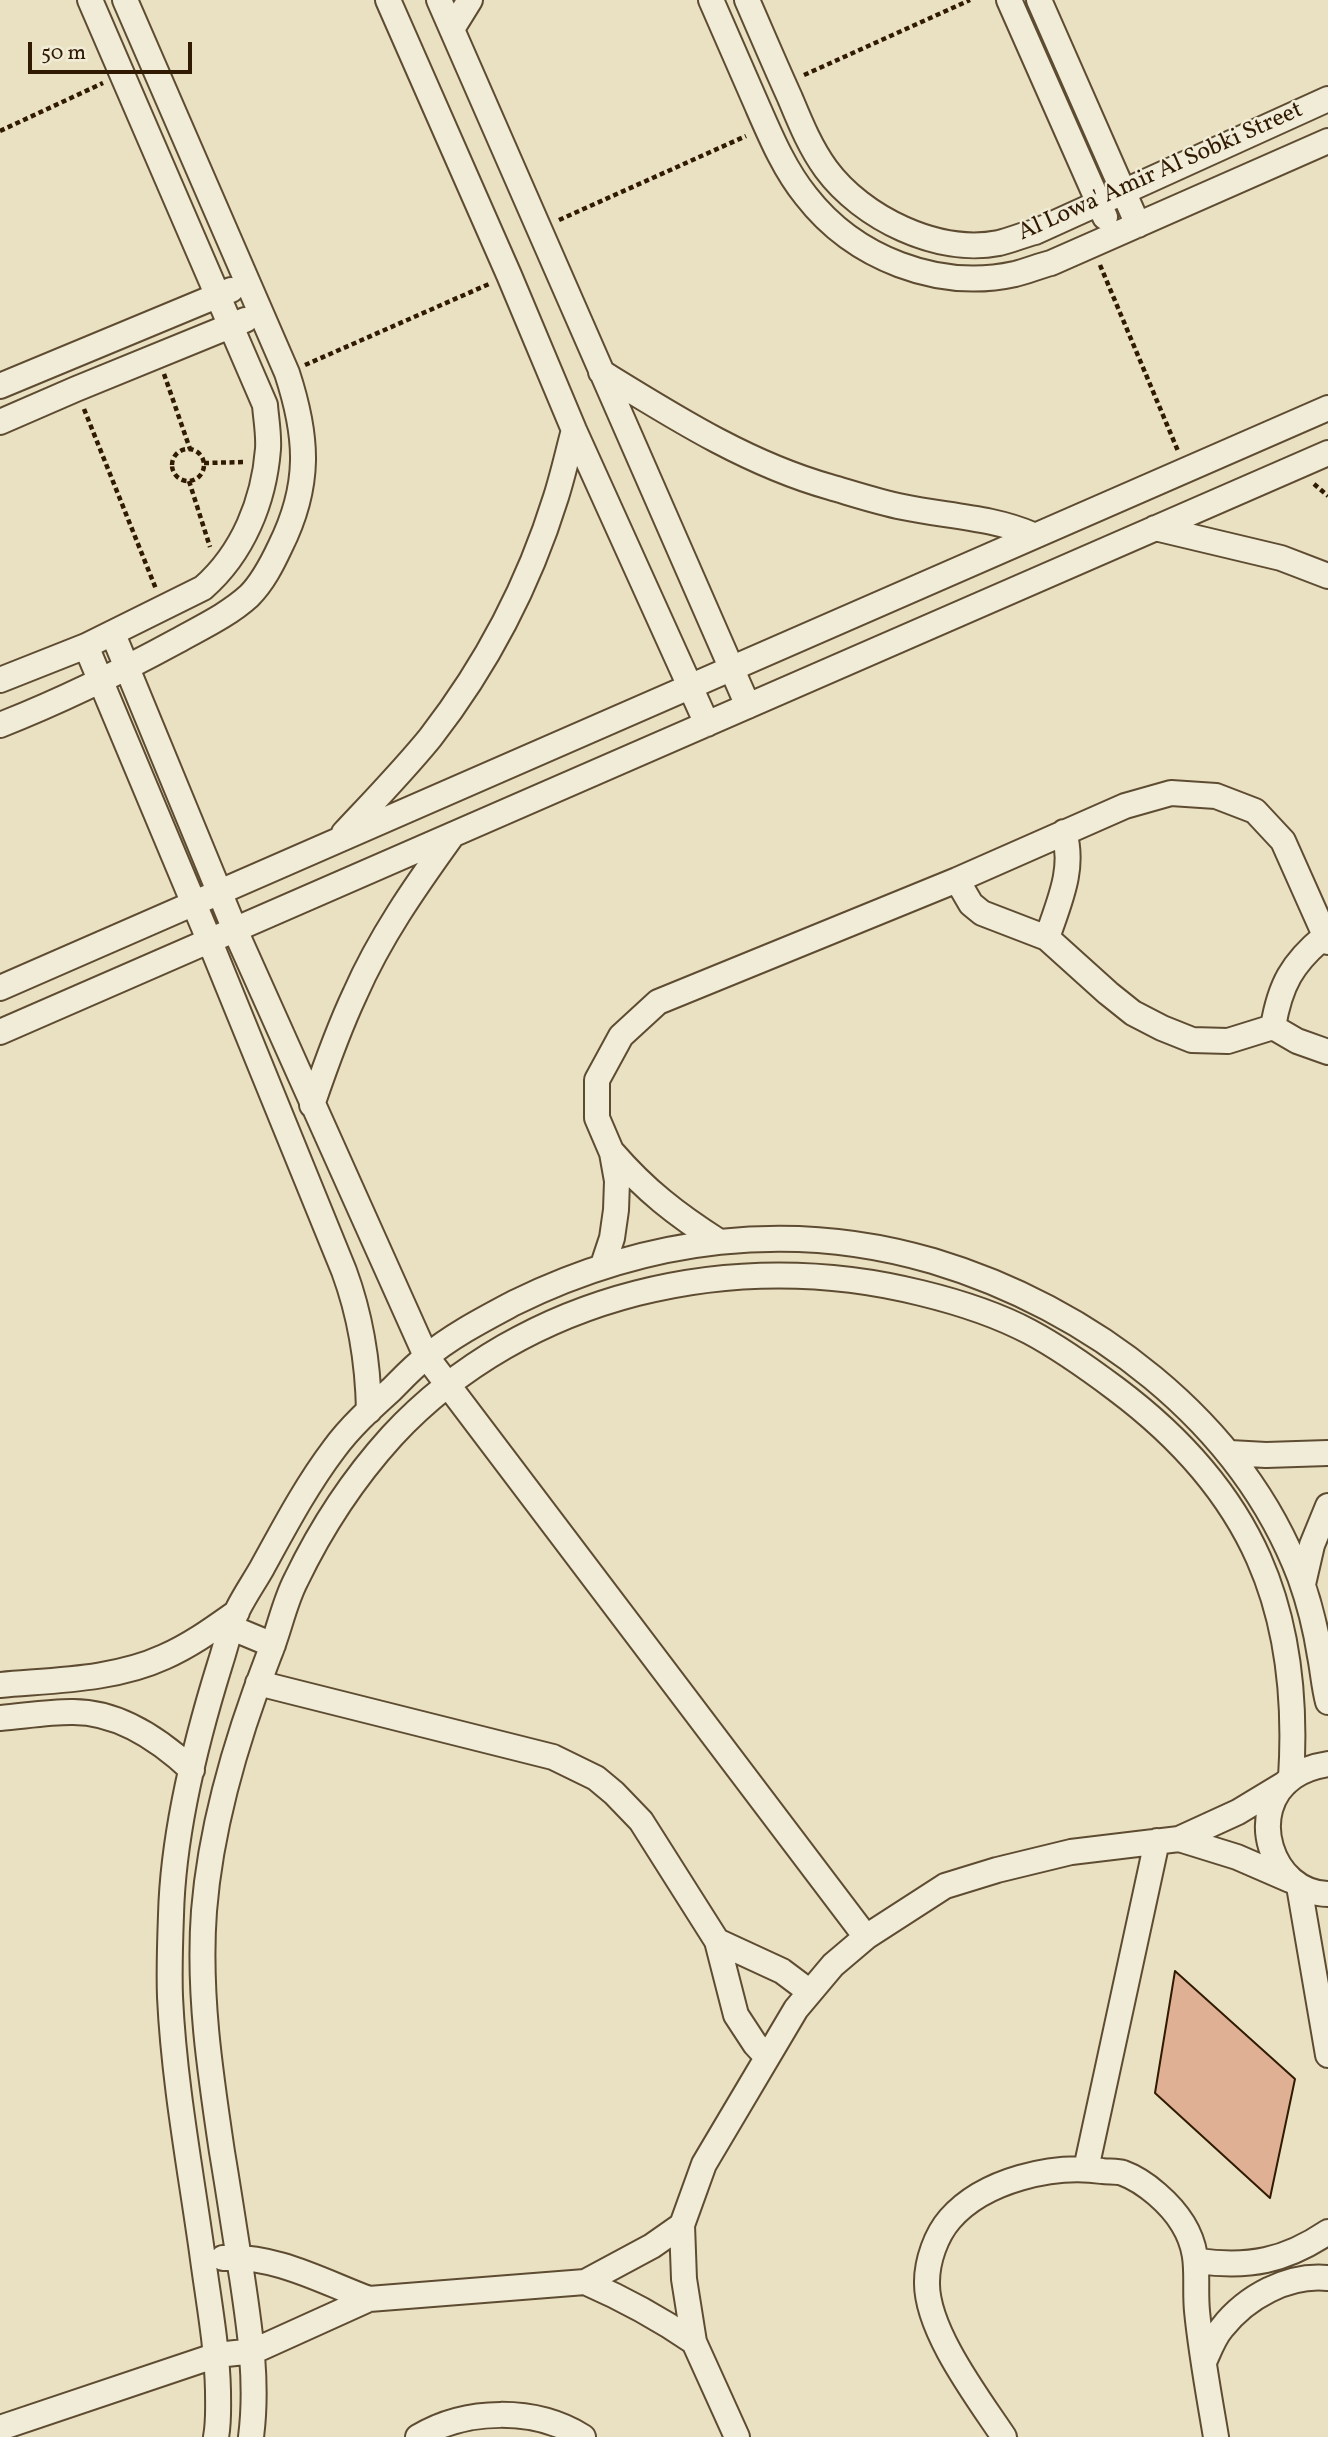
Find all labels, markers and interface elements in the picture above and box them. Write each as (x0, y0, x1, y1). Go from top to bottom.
scale bar (32, 28, 196, 72)
text: 50 m (41, 39, 86, 68)
street label: Al Lowa' Amir Al Sobki Street (1014, 97, 1308, 249)

